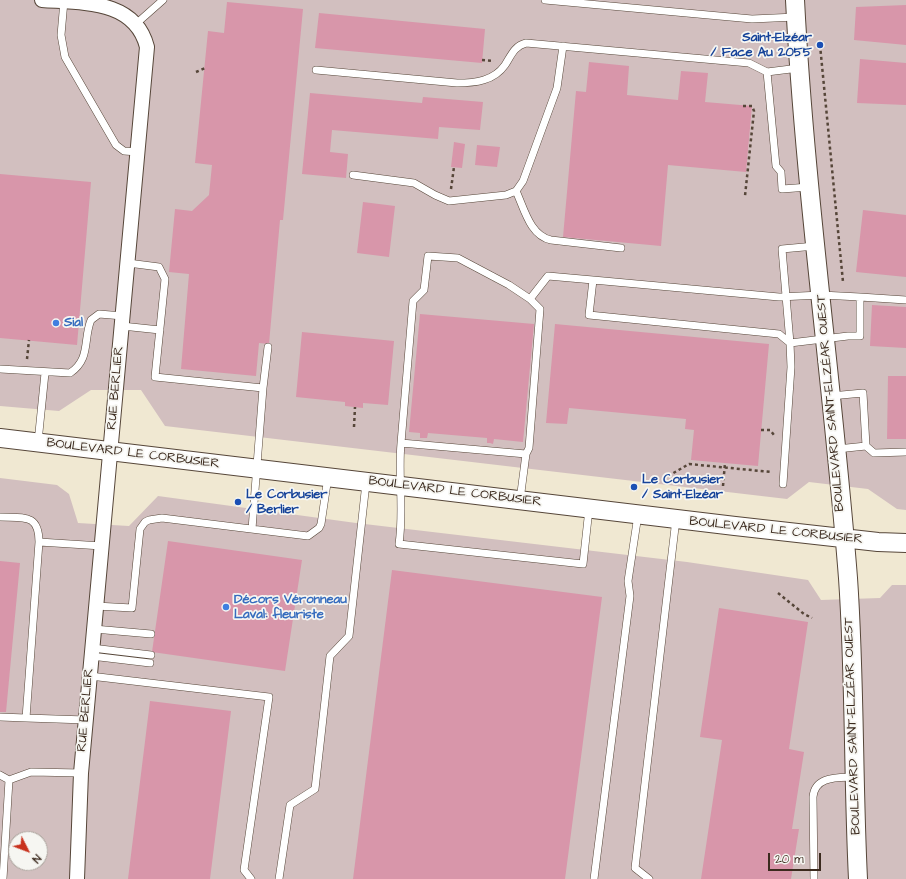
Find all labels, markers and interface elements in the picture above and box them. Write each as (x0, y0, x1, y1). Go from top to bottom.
place label: Saint-Elzéar / Face Au 2055 (711, 30, 812, 61)
marker: Saint-Elzéar / Face Au 2055 (815, 40, 825, 50)
street label: BOULEVARD SAINT-ELZÉAR OUEST (814, 294, 848, 512)
place label: Sial (64, 315, 83, 331)
marker: Sial (51, 318, 61, 328)
street label: RUE BERLIER (105, 346, 127, 430)
street label: BOULEVARD LE CORBUSIER (46, 436, 220, 472)
place label: Le Corbusier / Saint-Elzéar (642, 472, 724, 503)
street label: BOULEVARD LE CORBUSIER (368, 474, 542, 510)
marker: Le Corbusier / Saint-Elzéar (629, 482, 639, 492)
place label: Le Corbusier / Berlier (246, 487, 328, 518)
marker: Le Corbusier / Berlier (233, 497, 243, 507)
street label: BOULEVARD LE CORBUSIER (689, 514, 863, 548)
place label: Décors Véronneau Laval: fleuriste (234, 592, 347, 623)
marker: Décors Véronneau Laval: fleuriste (221, 602, 231, 612)
street label: BOULEVARD SAINT-ELZÉAR OUEST (841, 617, 865, 835)
street label: RUE BERLIER (75, 668, 97, 752)
north arrow (8, 831, 48, 871)
scale bar (770, 845, 823, 871)
text: N (29, 851, 44, 866)
text: 20 m (775, 851, 804, 868)

